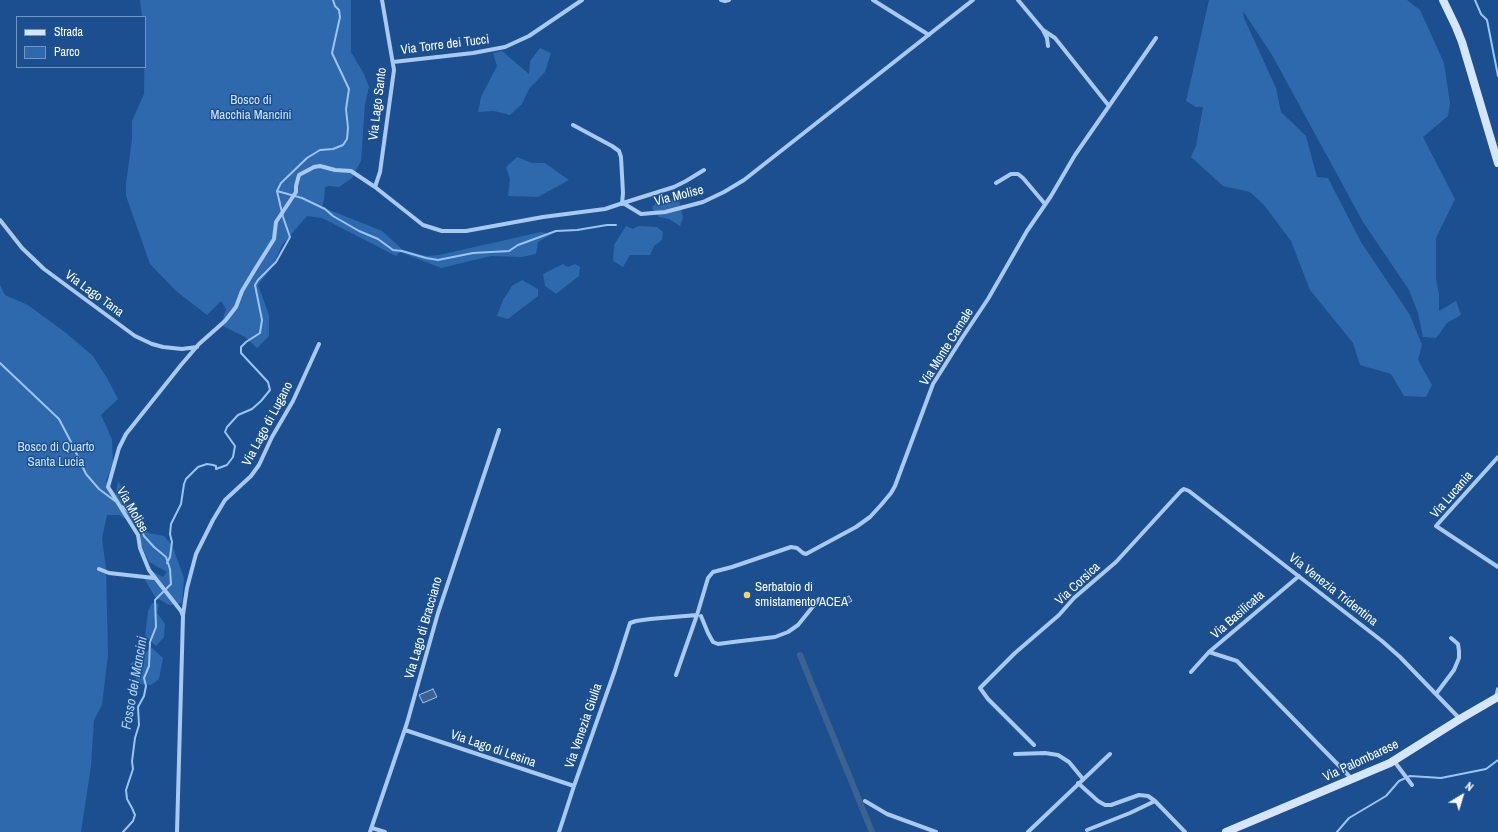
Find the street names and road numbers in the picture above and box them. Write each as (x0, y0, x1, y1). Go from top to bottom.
street label: Via Torre dei Tucci (400, 32, 490, 58)
street label: Via Lago Santo (366, 67, 390, 141)
street label: Via Molise (653, 182, 705, 210)
street label: Via Lago Tana (62, 267, 126, 321)
street label: Via Monte Carnale (917, 305, 977, 389)
street label: Via Lago di Lugano (239, 379, 297, 469)
street label: Via Lucania (1428, 468, 1476, 522)
street label: Via Molise (113, 484, 151, 536)
street label: Via Venezia Tridentina (1285, 550, 1381, 630)
street label: Via Corsica (1052, 559, 1104, 609)
street label: Via Lago di Bracciano (402, 575, 446, 681)
street label: Via Basilicata (1208, 588, 1268, 642)
street label: Via Venezia Giulia (562, 682, 606, 770)
street label: Via Lago di Lesina (448, 727, 538, 771)
street label: Via Palombarese (1321, 737, 1401, 785)

